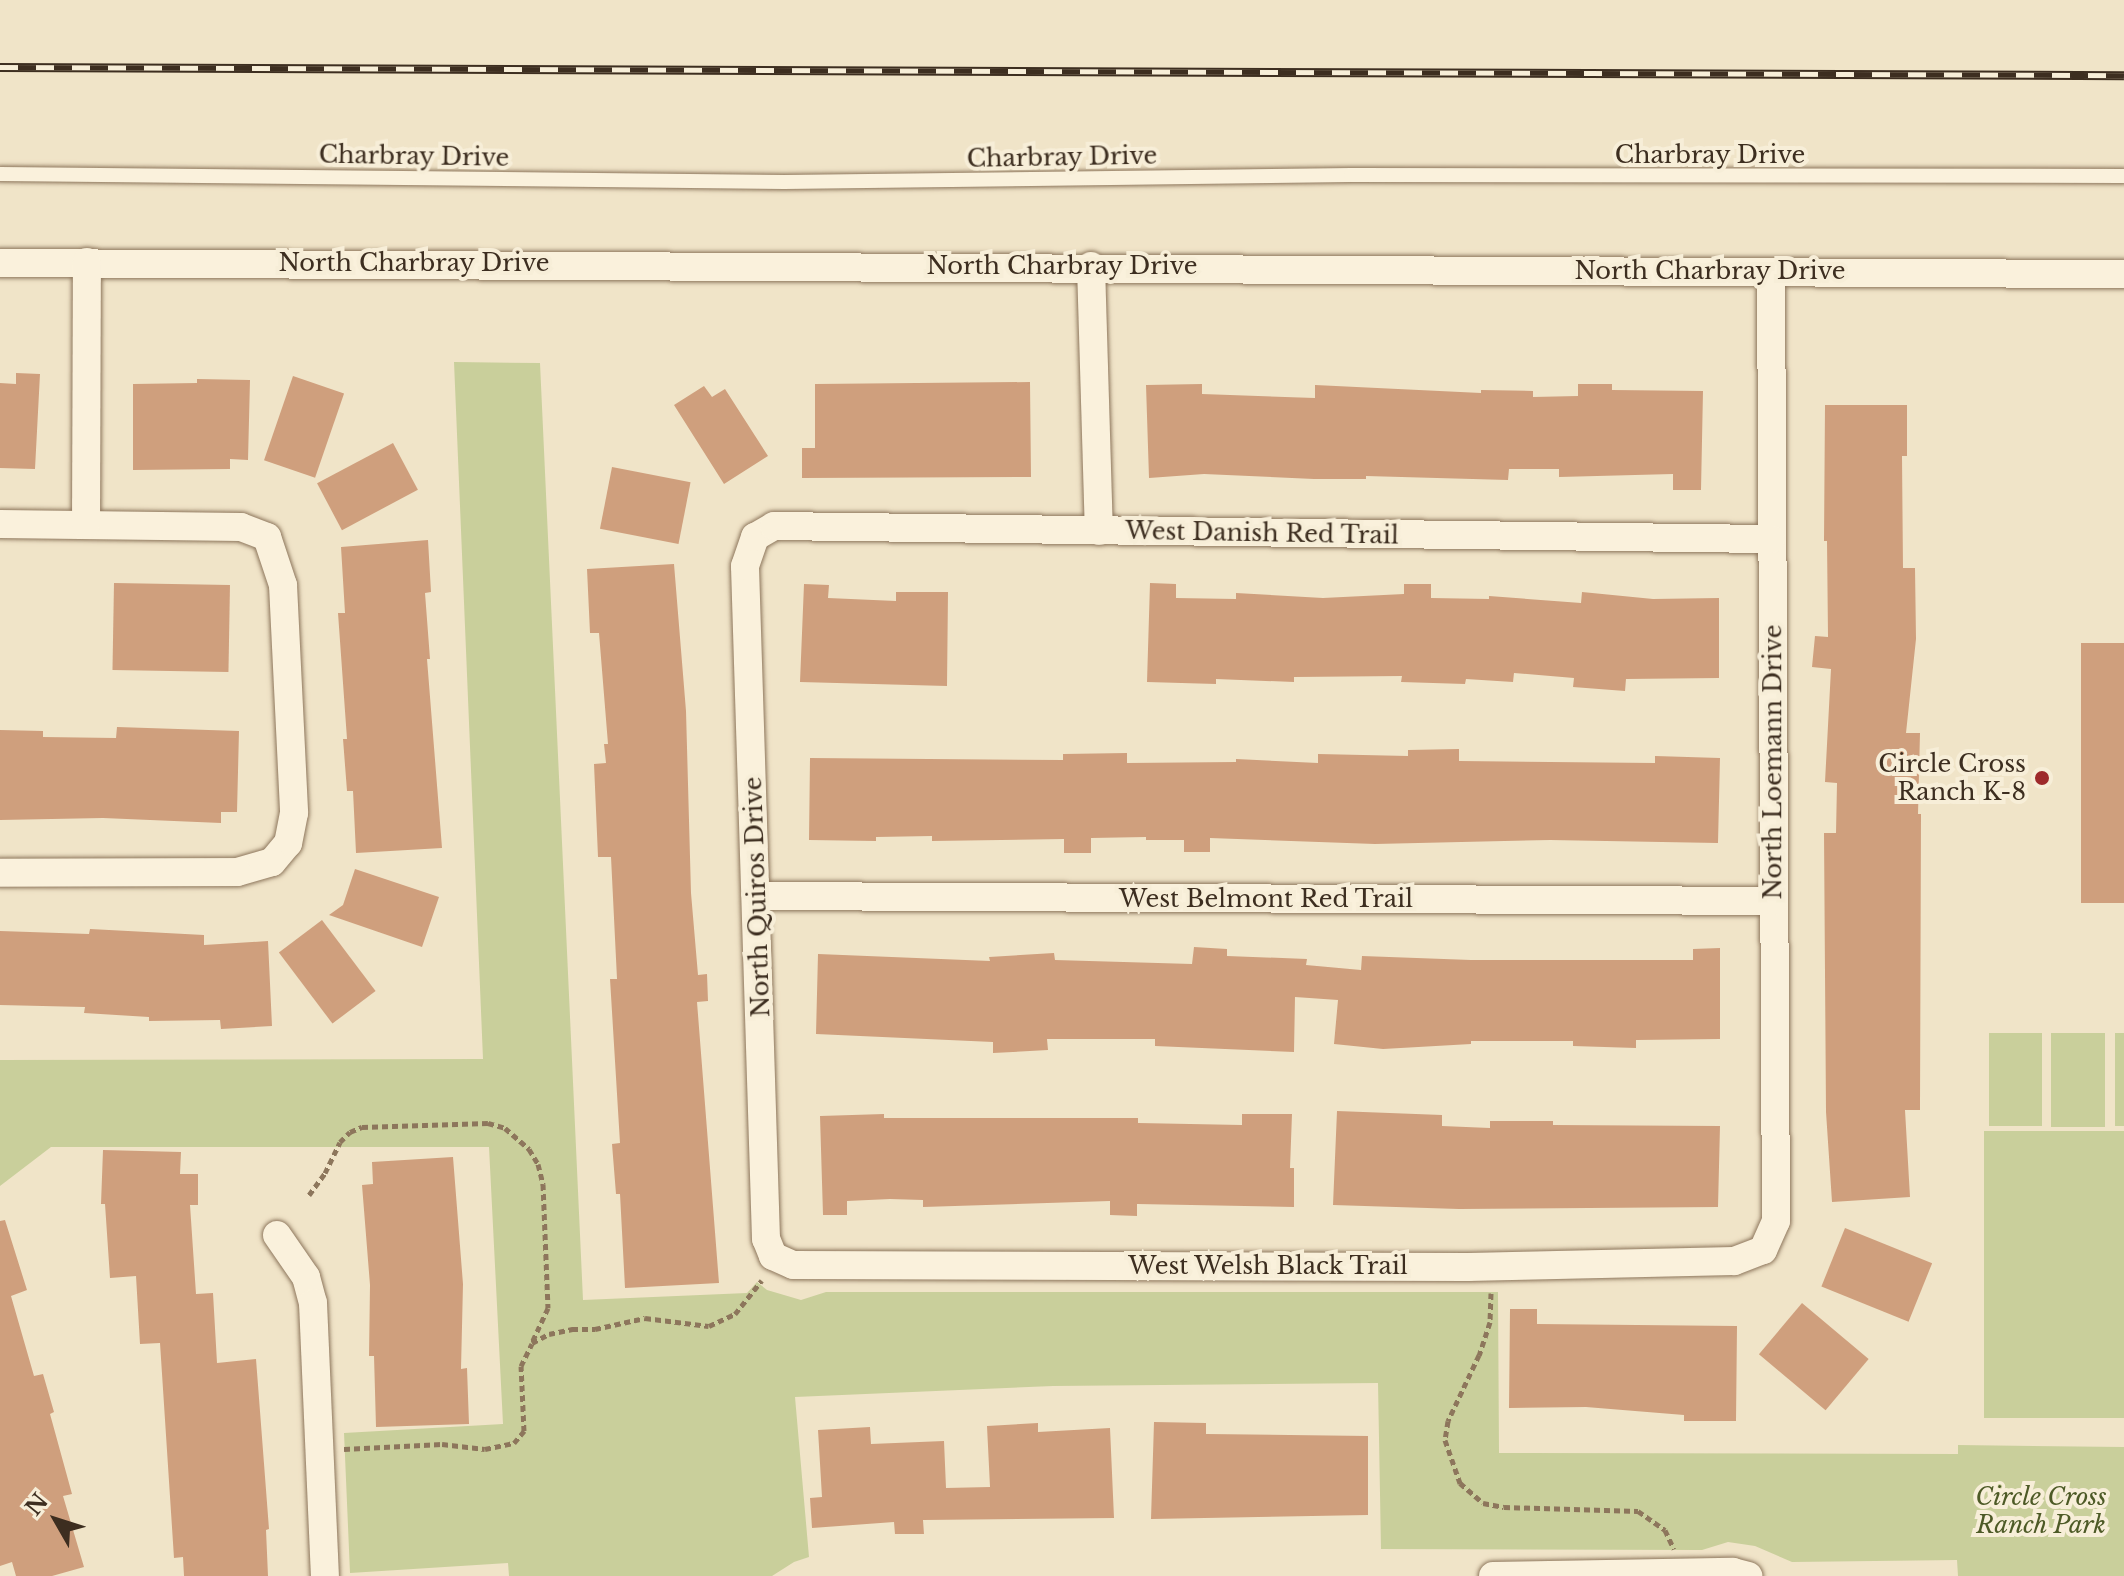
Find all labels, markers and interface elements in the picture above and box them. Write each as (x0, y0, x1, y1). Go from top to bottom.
street label: Charbray Drive (318, 140, 510, 172)
street label: Charbray Drive (966, 141, 1158, 173)
street label: Charbray Drive (1614, 141, 1806, 169)
street label: North Charbray Drive (278, 249, 550, 277)
street label: North Charbray Drive (926, 252, 1198, 280)
street label: North Charbray Drive (1574, 257, 1846, 285)
street label: West Danish Red Trail (1125, 516, 1399, 550)
street label: North Loemann Drive (1759, 624, 1787, 900)
place label: Circle Cross Ranch K-8 (1878, 750, 2026, 806)
marker: Circle Cross Ranch K-8 (2033, 769, 2051, 787)
street label: North Quiros Drive (738, 776, 776, 1018)
street label: West Belmont Red Trail (1119, 885, 1413, 913)
street label: West Welsh Black Trail (1127, 1252, 1409, 1280)
north arrow (16, 1480, 96, 1560)
park label: Circle Cross Ranch Park (1975, 1483, 2107, 1539)
text: N (20, 1488, 54, 1521)

